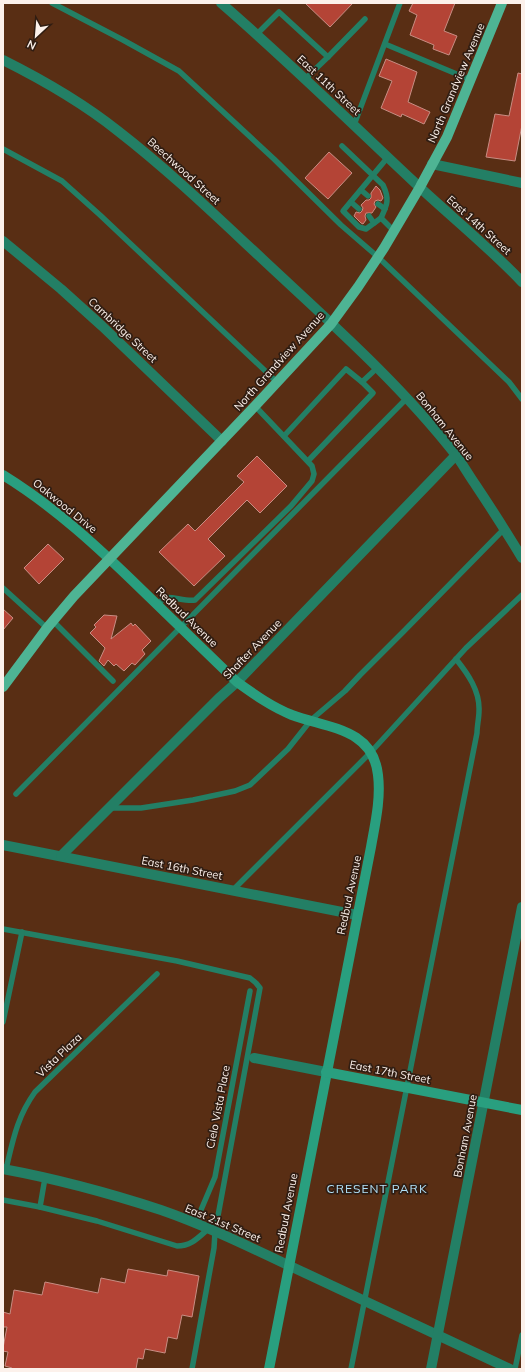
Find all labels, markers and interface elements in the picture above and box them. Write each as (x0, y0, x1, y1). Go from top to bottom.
north arrow (16, 16, 56, 56)
street label: North Grandview Avenue (424, 21, 488, 145)
text: N (25, 37, 38, 53)
street label: East 11th Street (294, 52, 364, 118)
street label: Beechwood Street (145, 135, 223, 207)
street label: East 14th Street (444, 192, 514, 258)
street label: Cambridge Street (86, 294, 161, 366)
street label: North Grandview Avenue (231, 308, 327, 414)
street label: Bonham Avenue (413, 389, 477, 463)
street label: Oakwood Drive (30, 476, 100, 536)
street label: Redbud Avenue (153, 584, 221, 650)
street label: Shafter Avenue (220, 616, 284, 682)
street label: East 16th Street (140, 853, 224, 883)
street label: Redbud Avenue (334, 854, 364, 936)
street label: Vista Plaza (33, 1030, 85, 1080)
street label: East 17th Street (348, 1057, 432, 1087)
street label: Cielo Vista Place (203, 1064, 233, 1150)
street label: Bonham Avenue (450, 1093, 480, 1179)
street label: Redbud Avenue (271, 1172, 301, 1254)
district label: CRESENT PARK (326, 1181, 428, 1196)
street label: East 21st Street (183, 1201, 263, 1245)

